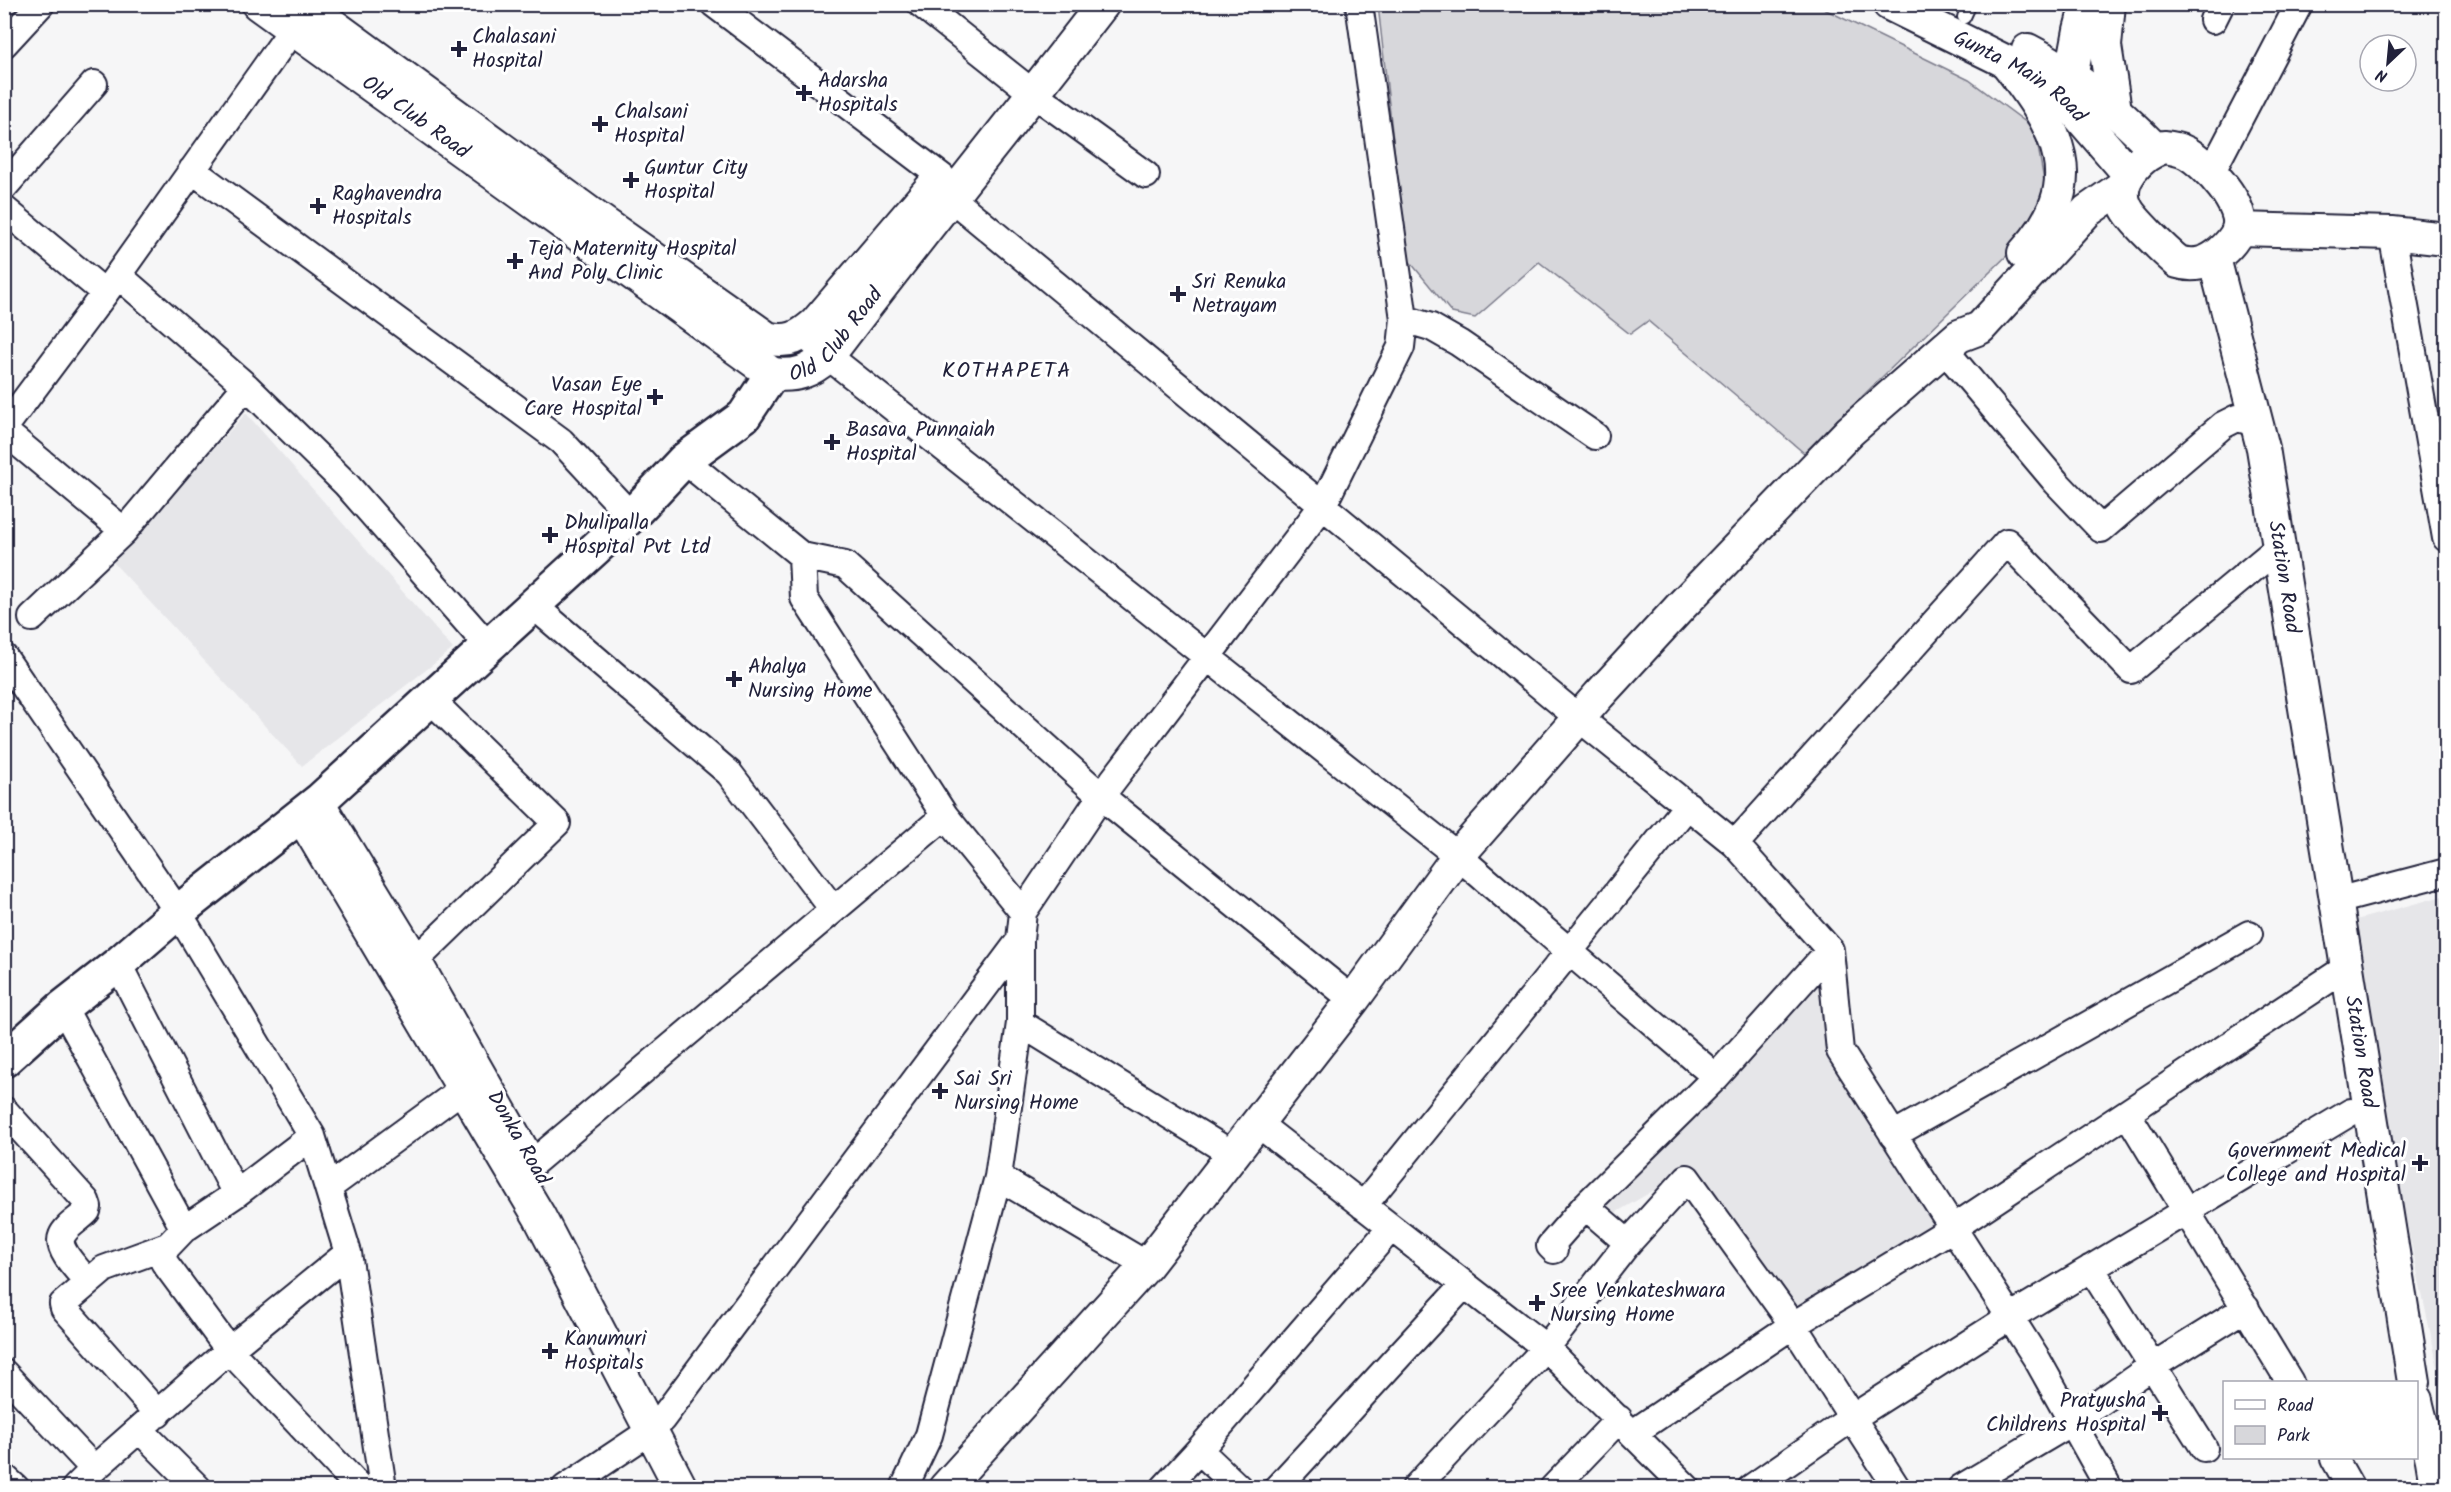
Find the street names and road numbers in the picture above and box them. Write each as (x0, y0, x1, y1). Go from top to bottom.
street label: Gunta Main Road (1947, 22, 2095, 131)
street label: Old Club Road (355, 67, 477, 168)
street label: Old Club Road (786, 280, 892, 391)
street label: Station Road (2259, 518, 2309, 636)
street label: Station Road (2335, 993, 2386, 1111)
street label: Donka Road (478, 1085, 559, 1192)

